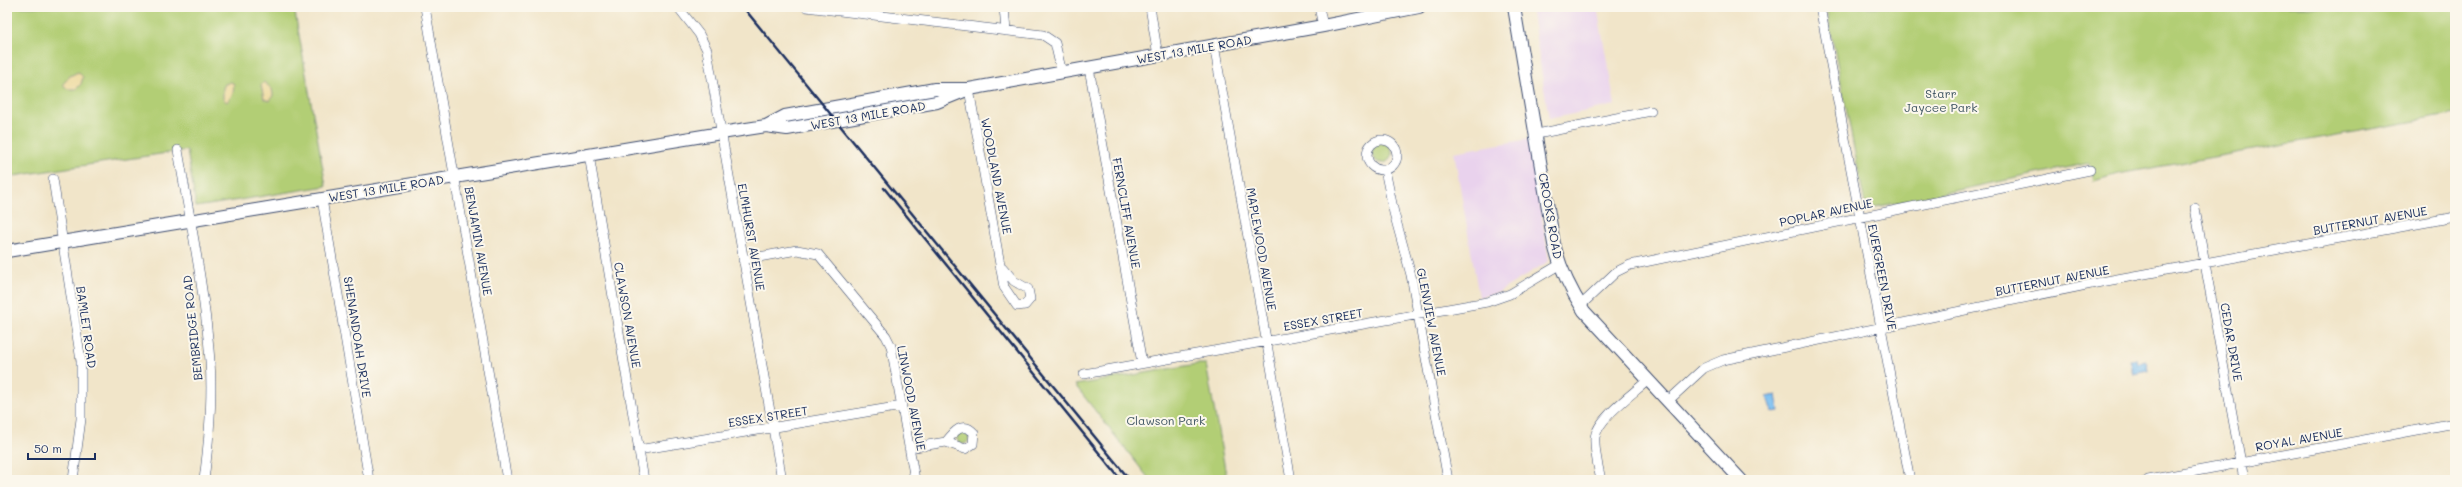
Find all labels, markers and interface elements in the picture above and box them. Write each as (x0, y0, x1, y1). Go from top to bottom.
street label: WEST 13 MILE ROAD (1135, 31, 1253, 67)
park label: Starr Jaycee Park (1904, 85, 1978, 115)
street label: WEST 13 MILE ROAD (809, 97, 927, 133)
street label: WOODLAND AVENUE (978, 116, 1016, 236)
street label: FERNCLIFF AVENUE (1109, 156, 1145, 270)
street label: WEST 13 MILE ROAD (327, 171, 445, 205)
street label: CROOKS ROAD (1536, 172, 1566, 260)
street label: ELMHURST AVENUE (735, 182, 769, 292)
street label: BENJAMIN AVENUE (462, 185, 496, 297)
street label: MAPLEWOOD AVENUE (1243, 186, 1281, 312)
street label: POPLAR AVENUE (1778, 194, 1874, 230)
street label: BUTTERNUT AVENUE (2312, 202, 2428, 238)
street label: EVERGREEN DRIVE (1865, 222, 1901, 332)
street label: CLAWSON AVENUE (611, 261, 645, 369)
street label: BUTTERNUT AVENUE (1994, 261, 2110, 299)
street label: GLENVIEW AVENUE (1414, 266, 1450, 378)
street label: BEMBRIDGE ROAD (179, 275, 205, 381)
street label: SHENANDOAH DRIVE (341, 275, 375, 399)
street label: BAMLET ROAD (73, 285, 101, 369)
street label: CEDAR DRIVE (2217, 302, 2247, 383)
street label: ESSEX STREET (1282, 304, 1364, 334)
street label: LINWOOD AVENUE (894, 344, 930, 452)
street label: ESSEX STREET (727, 402, 809, 430)
park label: Clawson Park (1126, 412, 1206, 428)
street label: ROYAL AVENUE (2254, 423, 2344, 455)
scale bar (28, 435, 95, 461)
text: 50 m (34, 440, 62, 456)

